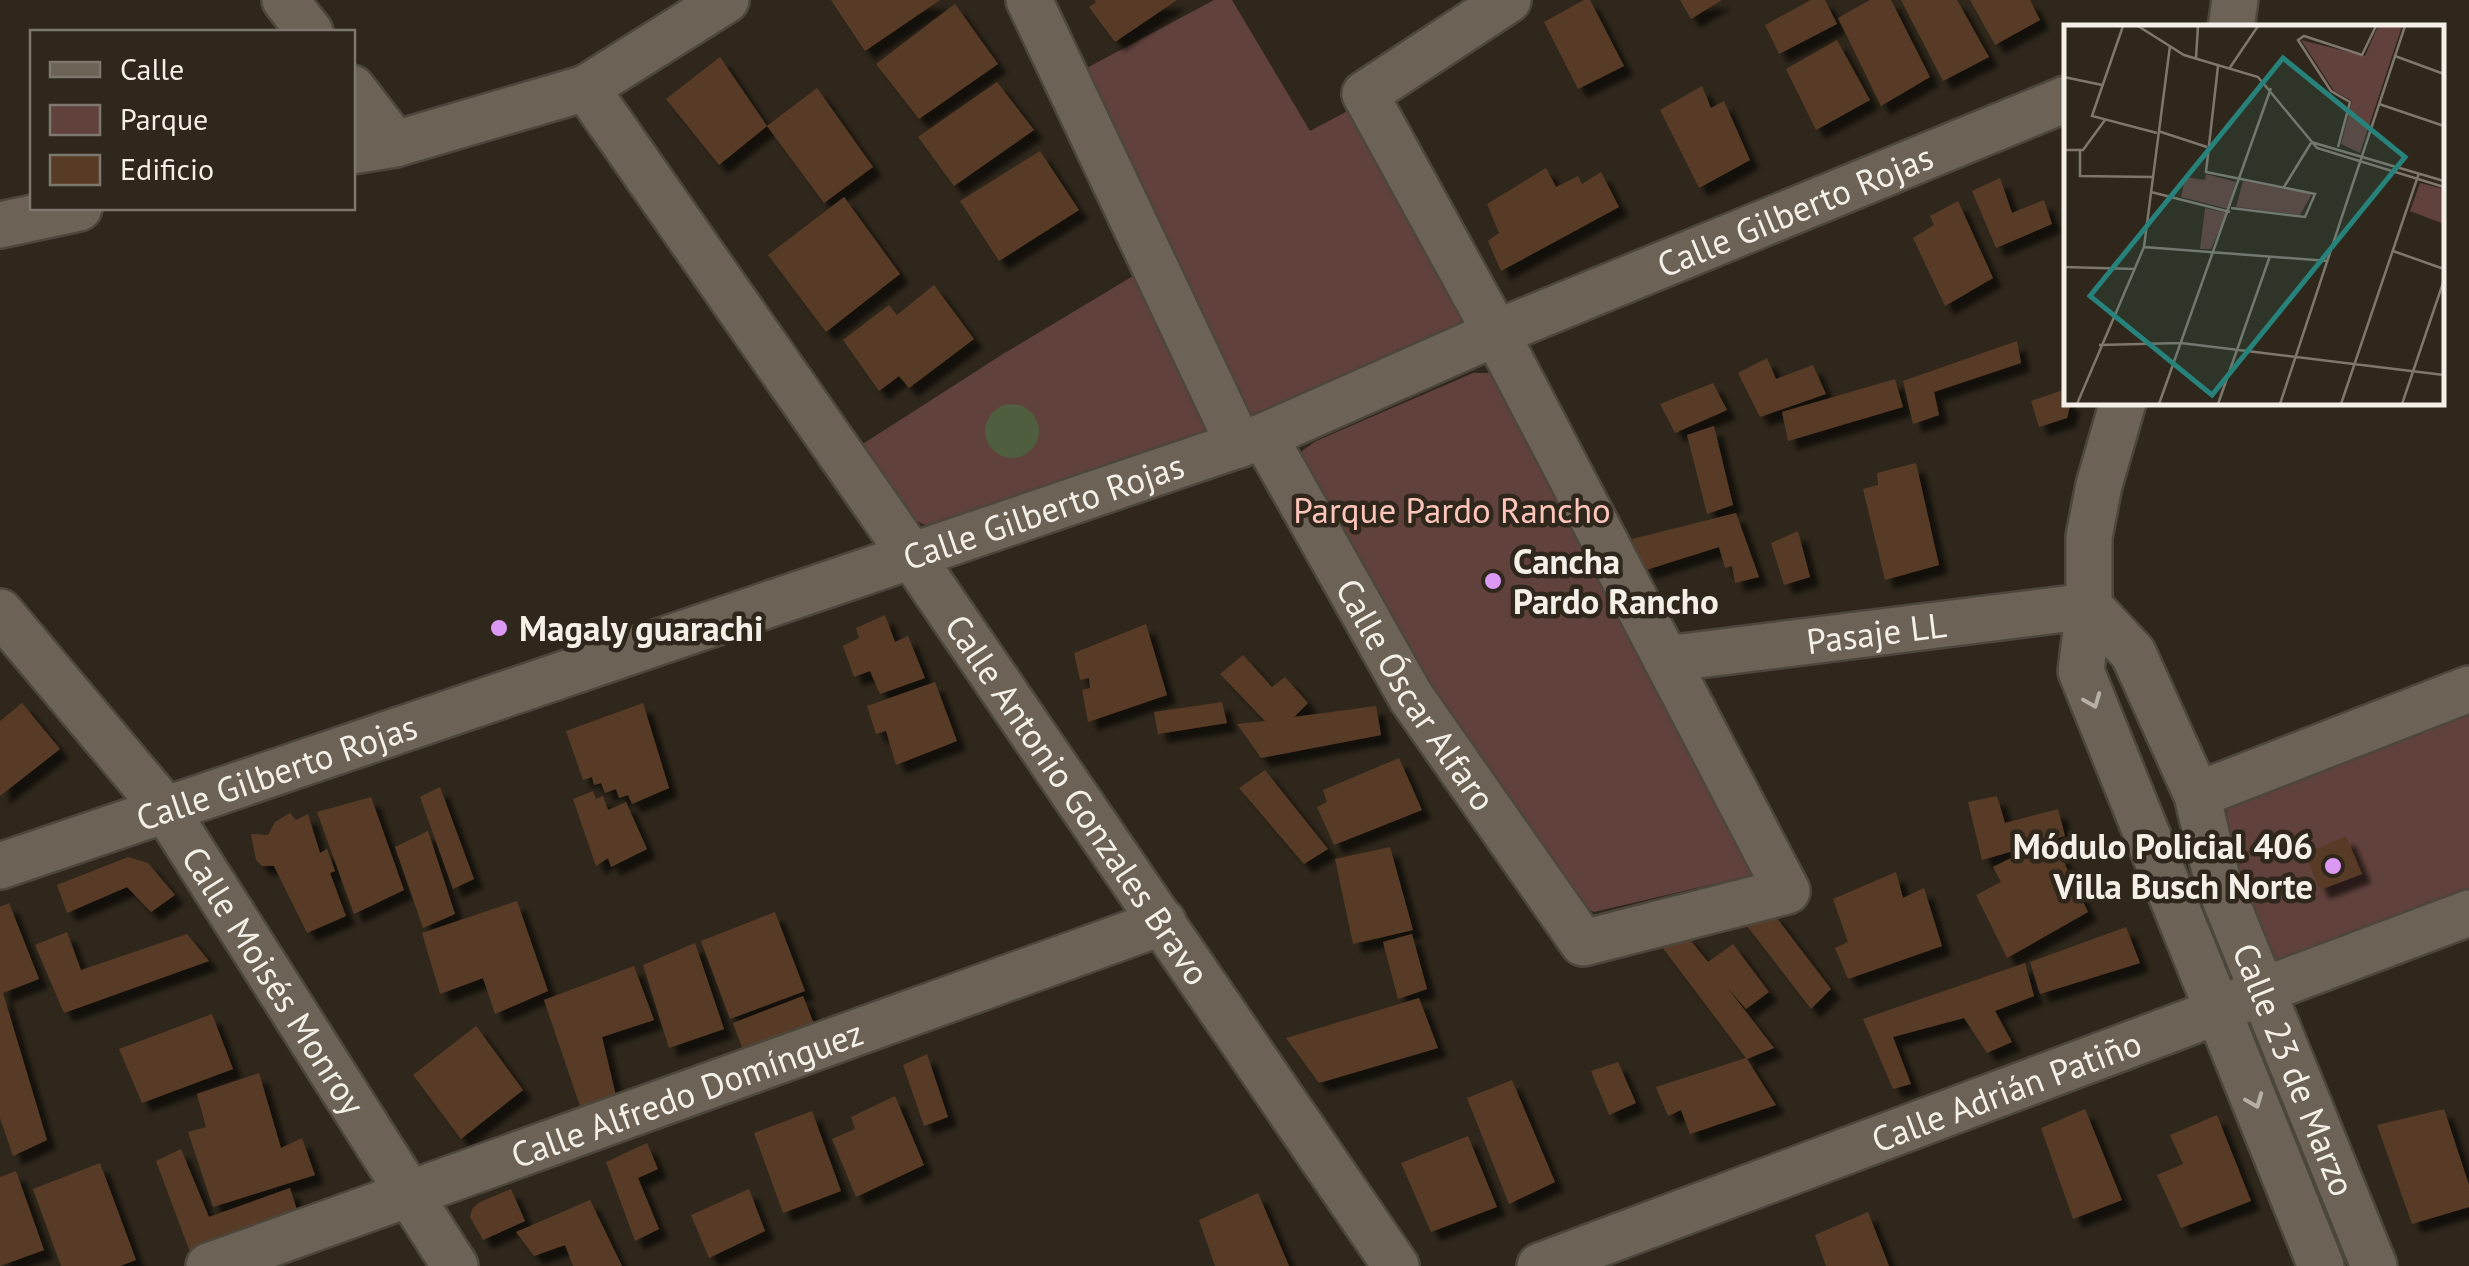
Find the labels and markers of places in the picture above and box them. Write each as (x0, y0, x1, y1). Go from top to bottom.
place label: Cancha Pardo Rancho (1513, 538, 1719, 624)
marker: Cancha Pardo Rancho (1482, 570, 1504, 592)
place label: Magaly guarachi (519, 605, 763, 651)
marker: Magaly guarachi (488, 617, 510, 639)
place label: Módulo Policial 406 Villa Busch Norte (2013, 823, 2313, 909)
marker: Módulo Policial 406 Villa Busch Norte (2322, 855, 2344, 877)

